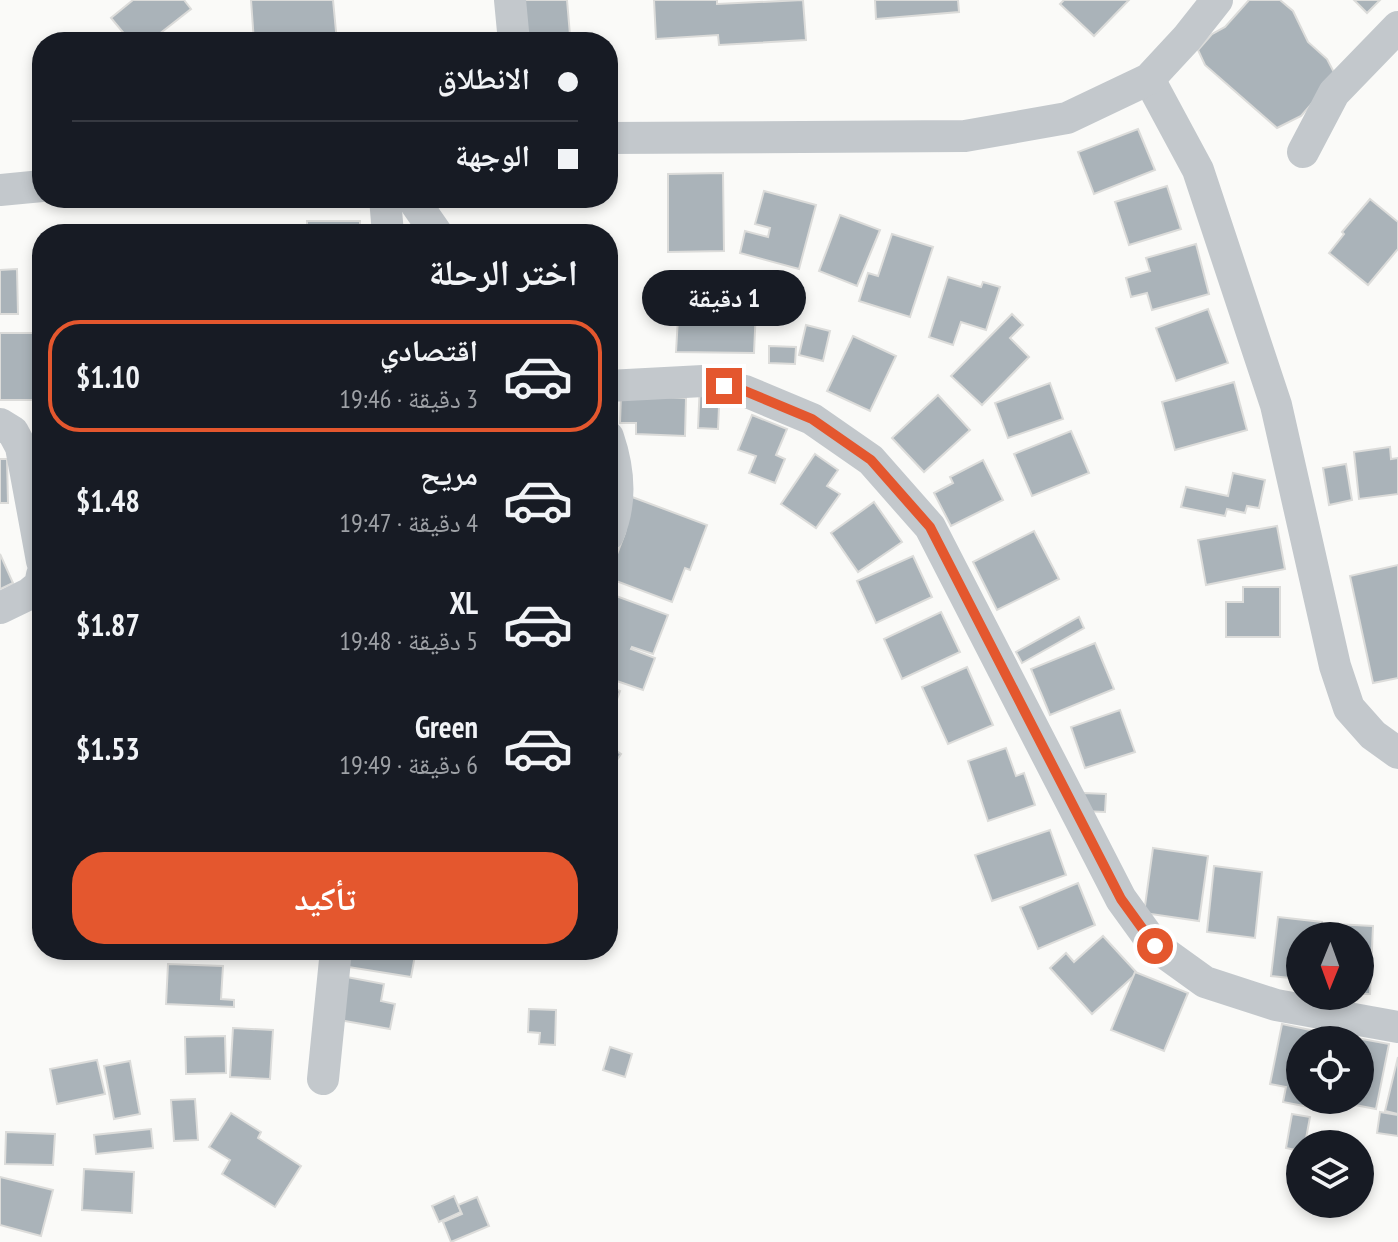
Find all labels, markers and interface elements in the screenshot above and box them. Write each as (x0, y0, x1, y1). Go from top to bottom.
text: الانطلاق (437, 58, 530, 97)
text: الوجهة (455, 135, 530, 174)
text: اختر الرحلة (429, 248, 578, 295)
callout: 1 دقيقة (642, 270, 806, 326)
text: 1 دقيقة (688, 281, 760, 314)
text: اقتصادي (380, 330, 478, 369)
icon: car (502, 340, 574, 412)
text: $1.10 (76, 357, 140, 396)
route end (706, 368, 742, 404)
text: 3 دقيقة · 19:46 (339, 382, 478, 415)
text: مريح (420, 454, 478, 493)
icon: car (502, 464, 574, 536)
text: $1.48 (76, 481, 140, 520)
text: 4 دقيقة · 19:47 (339, 506, 478, 539)
text: XL (449, 583, 478, 622)
icon: car (502, 588, 574, 660)
text: $1.87 (76, 605, 140, 644)
text: 5 دقيقة · 19:48 (339, 624, 478, 657)
text: Green (415, 707, 478, 746)
icon: car (502, 712, 574, 784)
text: $1.53 (76, 729, 140, 768)
text: 6 دقيقة · 19:49 (339, 748, 478, 781)
button: تأكيد (72, 852, 578, 944)
north arrow (1286, 922, 1374, 1010)
map controls (1286, 922, 1374, 1218)
route start (1137, 928, 1173, 964)
button: locate (1286, 1026, 1374, 1114)
button: layers (1286, 1130, 1374, 1218)

